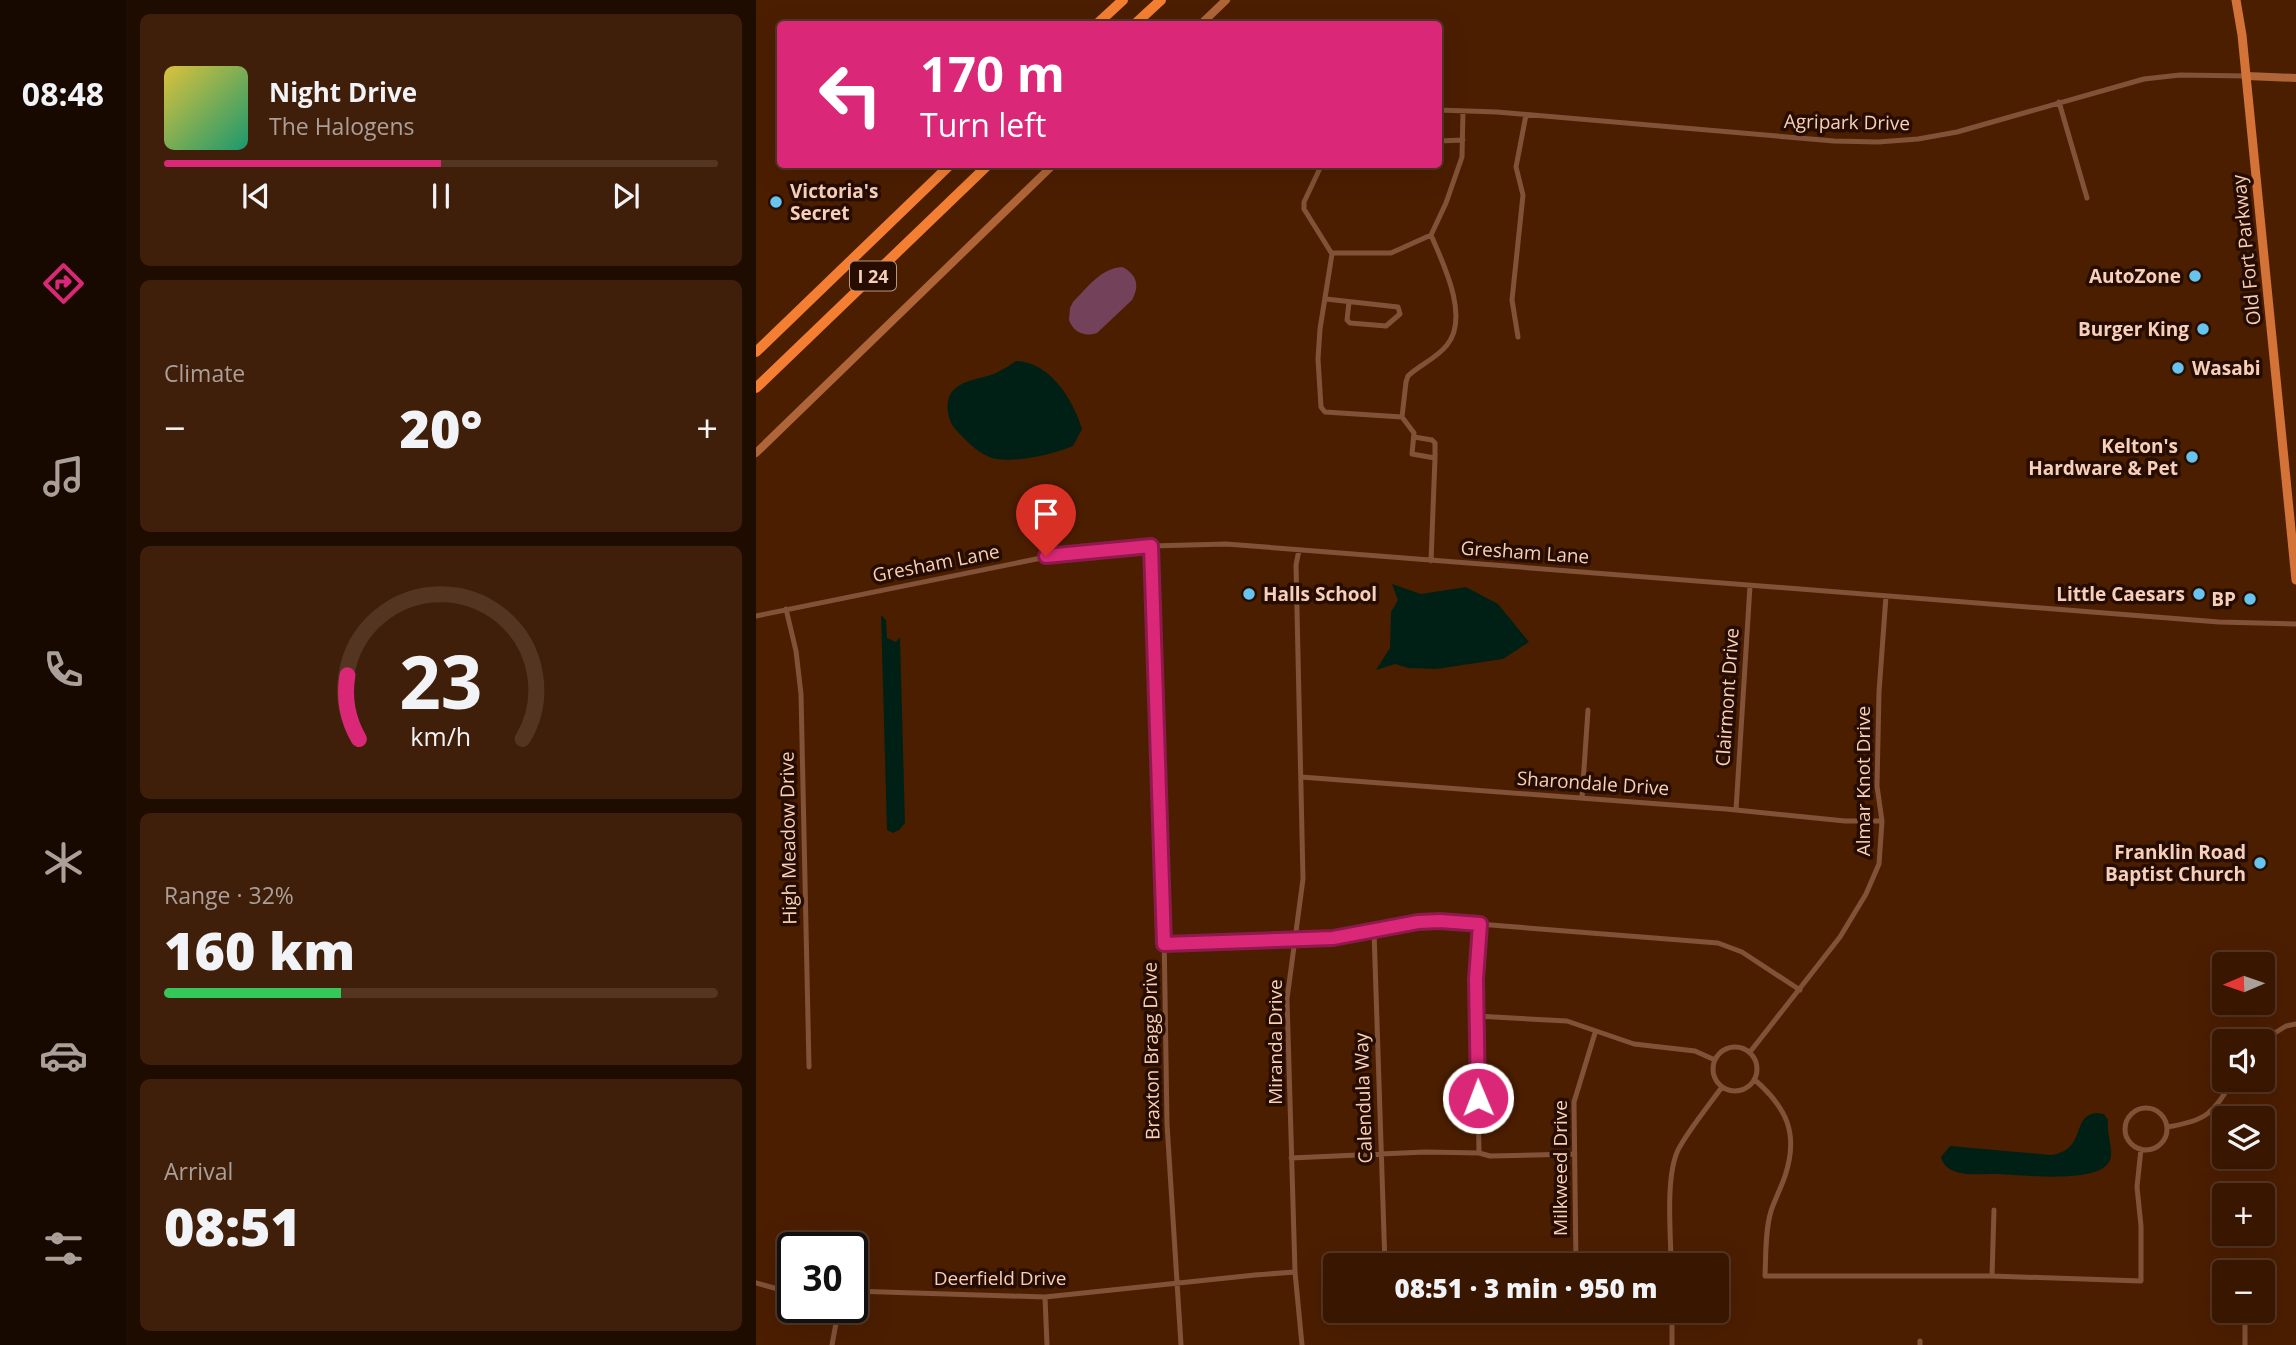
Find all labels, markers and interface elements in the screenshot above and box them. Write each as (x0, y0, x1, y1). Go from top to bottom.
text: 170 m (920, 40, 1065, 106)
icon: left (805, 49, 896, 140)
text: 08:48 (22, 72, 104, 115)
text: Night Drive (269, 74, 417, 110)
text: Turn left (920, 103, 1046, 146)
street label: Agripark Drive (1784, 108, 1910, 136)
text: The Halogens (269, 110, 415, 142)
street label: Old Fort Parkway (2225, 173, 2267, 327)
icon: previous (237, 177, 275, 215)
icon: pause (422, 177, 460, 215)
icon: next (607, 177, 645, 215)
place label: Victoria's Secret (790, 178, 878, 226)
marker: Victoria's Secret (768, 194, 784, 210)
icon: directions (39, 259, 88, 308)
road number: I 24 (850, 262, 896, 290)
place label: AutoZone (2089, 263, 2181, 289)
marker: AutoZone (2187, 268, 2203, 284)
place label: Burger King (2078, 316, 2189, 342)
marker: Burger King (2195, 321, 2211, 337)
place label: Wasabi (2192, 355, 2261, 381)
text: Climate (164, 357, 245, 389)
marker: Wasabi (2170, 360, 2186, 376)
text: 20° (400, 392, 482, 463)
text: − (164, 401, 186, 453)
text: + (696, 401, 718, 453)
place label: Kelton's Hardware & Pet (2028, 433, 2178, 481)
marker: Kelton's Hardware & Pet (2184, 449, 2200, 465)
icon: music (39, 452, 88, 501)
pin (1016, 484, 1076, 556)
icon: arrive (1027, 495, 1065, 533)
street label: Gresham Lane (1460, 535, 1590, 569)
street label: Gresham Lane (870, 538, 1002, 588)
place label: Halls School (1263, 581, 1377, 607)
place label: Little Caesars (2056, 581, 2185, 607)
marker: Halls School (1241, 586, 1257, 602)
marker: Little Caesars (2191, 586, 2207, 602)
place label: BP (2211, 586, 2236, 612)
marker: BP (2242, 591, 2258, 607)
street label: Clairmont Drive (1709, 627, 1745, 767)
text: 23 (399, 631, 483, 730)
icon: phone (39, 645, 88, 694)
street label: Almar Knot Drive (1850, 706, 1876, 856)
text: km/h (411, 718, 471, 752)
street label: High Meadow Drive (773, 751, 803, 925)
street label: Sharondale Drive (1516, 765, 1670, 801)
icon: climate (39, 838, 88, 887)
place label: Franklin Road Baptist Church (2105, 839, 2246, 887)
marker: Franklin Road Baptist Church (2252, 855, 2268, 871)
text: Range · 32% (164, 879, 294, 911)
text: 160 km (164, 914, 355, 985)
north arrow (2212, 952, 2275, 1015)
map controls (2212, 952, 2275, 1323)
street label: Braxton Bragg Drive (1136, 962, 1166, 1140)
street label: Miranda Drive (1262, 979, 1288, 1105)
button: sound (2212, 1029, 2275, 1092)
icon: car (39, 1031, 88, 1080)
street label: Calendula Way (1348, 1032, 1378, 1164)
position arrow (1441, 1061, 1515, 1135)
street label: Milkweed Drive (1547, 1100, 1573, 1236)
button: layers (2212, 1106, 2275, 1169)
text: Arrival (164, 1155, 233, 1187)
button: + (2212, 1183, 2275, 1246)
text: 08:51 (164, 1190, 301, 1261)
icon: filters (39, 1224, 88, 1273)
speed limit sign: 30 (777, 1232, 868, 1323)
button: − (2212, 1260, 2275, 1323)
street label: Deerfield Drive (934, 1265, 1066, 1291)
text: 08:51 · 3 min · 950 m (1395, 1270, 1657, 1306)

